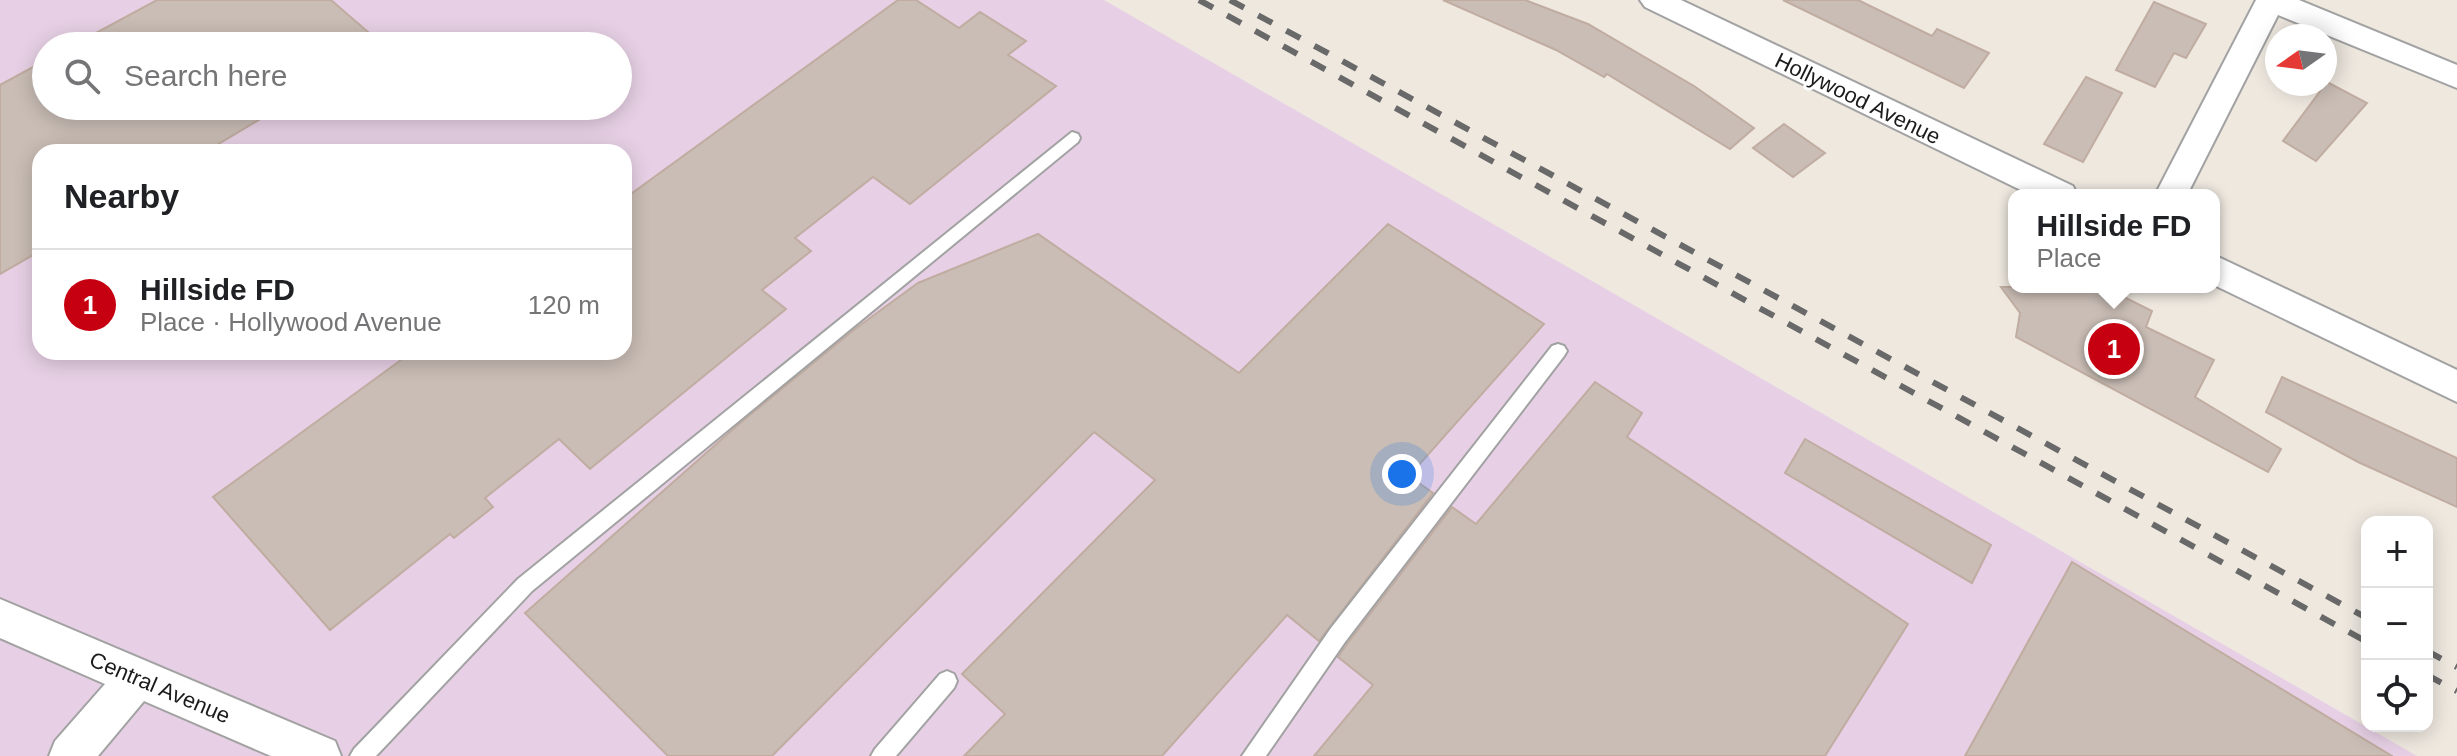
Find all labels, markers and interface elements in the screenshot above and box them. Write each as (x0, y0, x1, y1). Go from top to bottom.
north arrow (2265, 24, 2337, 96)
search box (32, 32, 632, 120)
street label: Hollywood Avenue (1771, 48, 1944, 149)
icon: search (60, 54, 104, 98)
text: Search here (124, 59, 287, 92)
text: Nearby (64, 177, 179, 215)
popup (2008, 189, 2220, 293)
text: Hillside FD (2036, 209, 2192, 242)
text: Place (2036, 243, 2102, 273)
text: Hillside FD (140, 273, 295, 306)
text: 1 (83, 290, 97, 320)
text: 120 m (528, 290, 600, 320)
text: Place · Hollywood Avenue (140, 307, 442, 337)
pin: 1 (2088, 319, 2140, 379)
your location (1382, 454, 1422, 494)
map controls (2361, 516, 2433, 732)
button: + (2361, 516, 2433, 588)
button: − (2361, 588, 2433, 660)
street label: Central Avenue (86, 647, 234, 728)
button: locate (2361, 660, 2433, 732)

